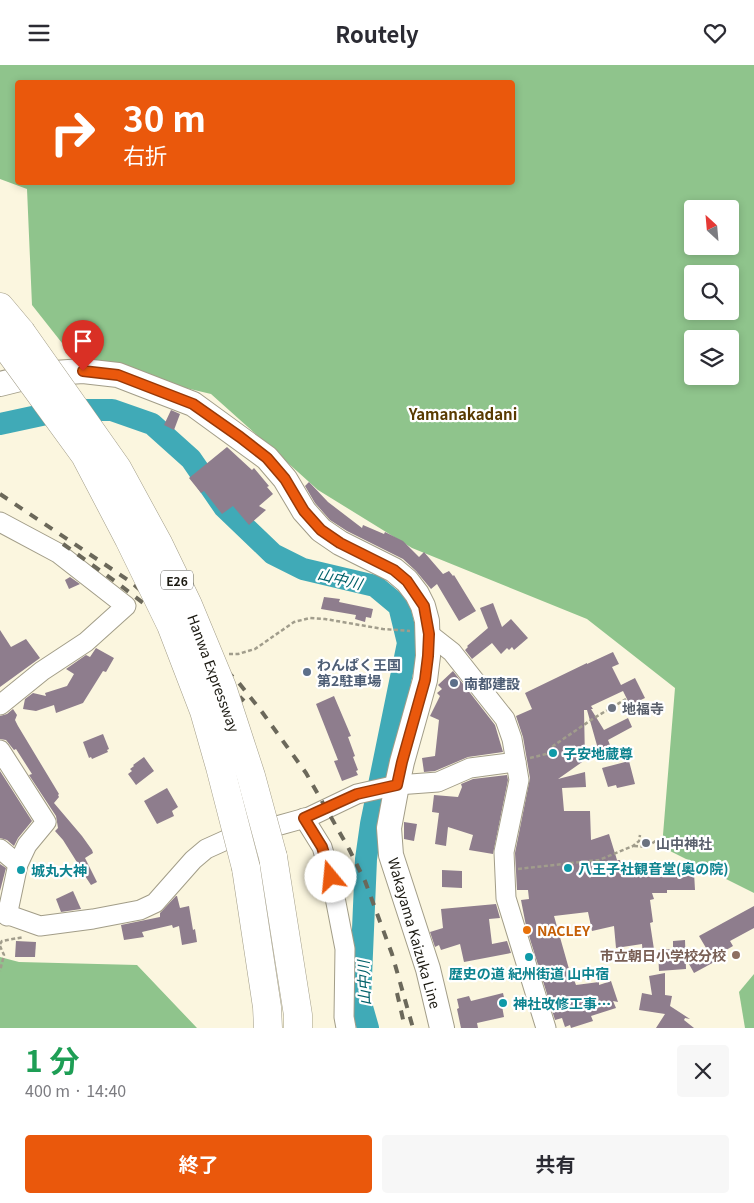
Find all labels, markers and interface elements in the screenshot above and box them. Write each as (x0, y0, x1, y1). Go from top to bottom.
text: Routely (335, 17, 419, 49)
icon: menu (25, 19, 53, 47)
icon: heart (701, 19, 729, 47)
text: 30 m (123, 91, 206, 142)
icon: right (40, 100, 105, 165)
text: 右折 (123, 138, 167, 170)
north arrow (684, 200, 739, 255)
map controls (684, 200, 739, 385)
button: search (684, 265, 739, 320)
pin (62, 320, 104, 371)
icon: arrive (69, 327, 97, 355)
button: layers (684, 330, 739, 385)
district label: Yamanakadani (408, 403, 517, 424)
water label: 山中川 (316, 562, 366, 594)
road number: E26 (161, 571, 193, 589)
street label: Hanwa Expressway (183, 611, 245, 735)
place label: わんぱく王国 第2駐車場 (317, 654, 401, 690)
marker: わんぱく王国 第2駐車場 (301, 666, 313, 678)
place label: 南都建設 (464, 673, 520, 693)
marker: 南都建設 (448, 677, 460, 689)
place label: 地福寺 (622, 698, 664, 718)
marker: 地福寺 (606, 702, 618, 714)
place label: 子安地蔵尊 (563, 743, 633, 763)
marker: 子安地蔵尊 (547, 747, 559, 759)
place label: 山中神社 (656, 833, 712, 853)
marker: 山中神社 (640, 837, 652, 849)
position arrow (304, 850, 356, 902)
street label: Wakayama Kaizuka Line (384, 855, 446, 1011)
place label: 八王子社観音堂(奥の院) (578, 858, 729, 878)
place label: 城丸大神 (31, 860, 87, 880)
marker: 八王子社観音堂(奥の院) (562, 862, 574, 874)
marker: 城丸大神 (15, 864, 27, 876)
place label: NACLEY (537, 920, 591, 940)
marker: NACLEY (521, 924, 533, 936)
place label: 市立朝日小学校分校 (600, 945, 726, 965)
marker: 市立朝日小学校分校 (730, 949, 742, 961)
marker: 歴史の道 紀州街道 山中宿 (523, 951, 535, 963)
water label: 山中川 (352, 958, 374, 1006)
place label: 歴史の道 紀州街道 山中宿 (449, 963, 609, 983)
place label: 神社改修工事… (513, 993, 611, 1013)
marker: 神社改修工事… (497, 997, 509, 1009)
text: 1 分 (25, 1037, 80, 1081)
button: close (677, 1045, 729, 1097)
text: 400 m · 14:40 (25, 1078, 126, 1102)
button: 終了 (25, 1135, 372, 1193)
button: 共有 (382, 1135, 729, 1193)

